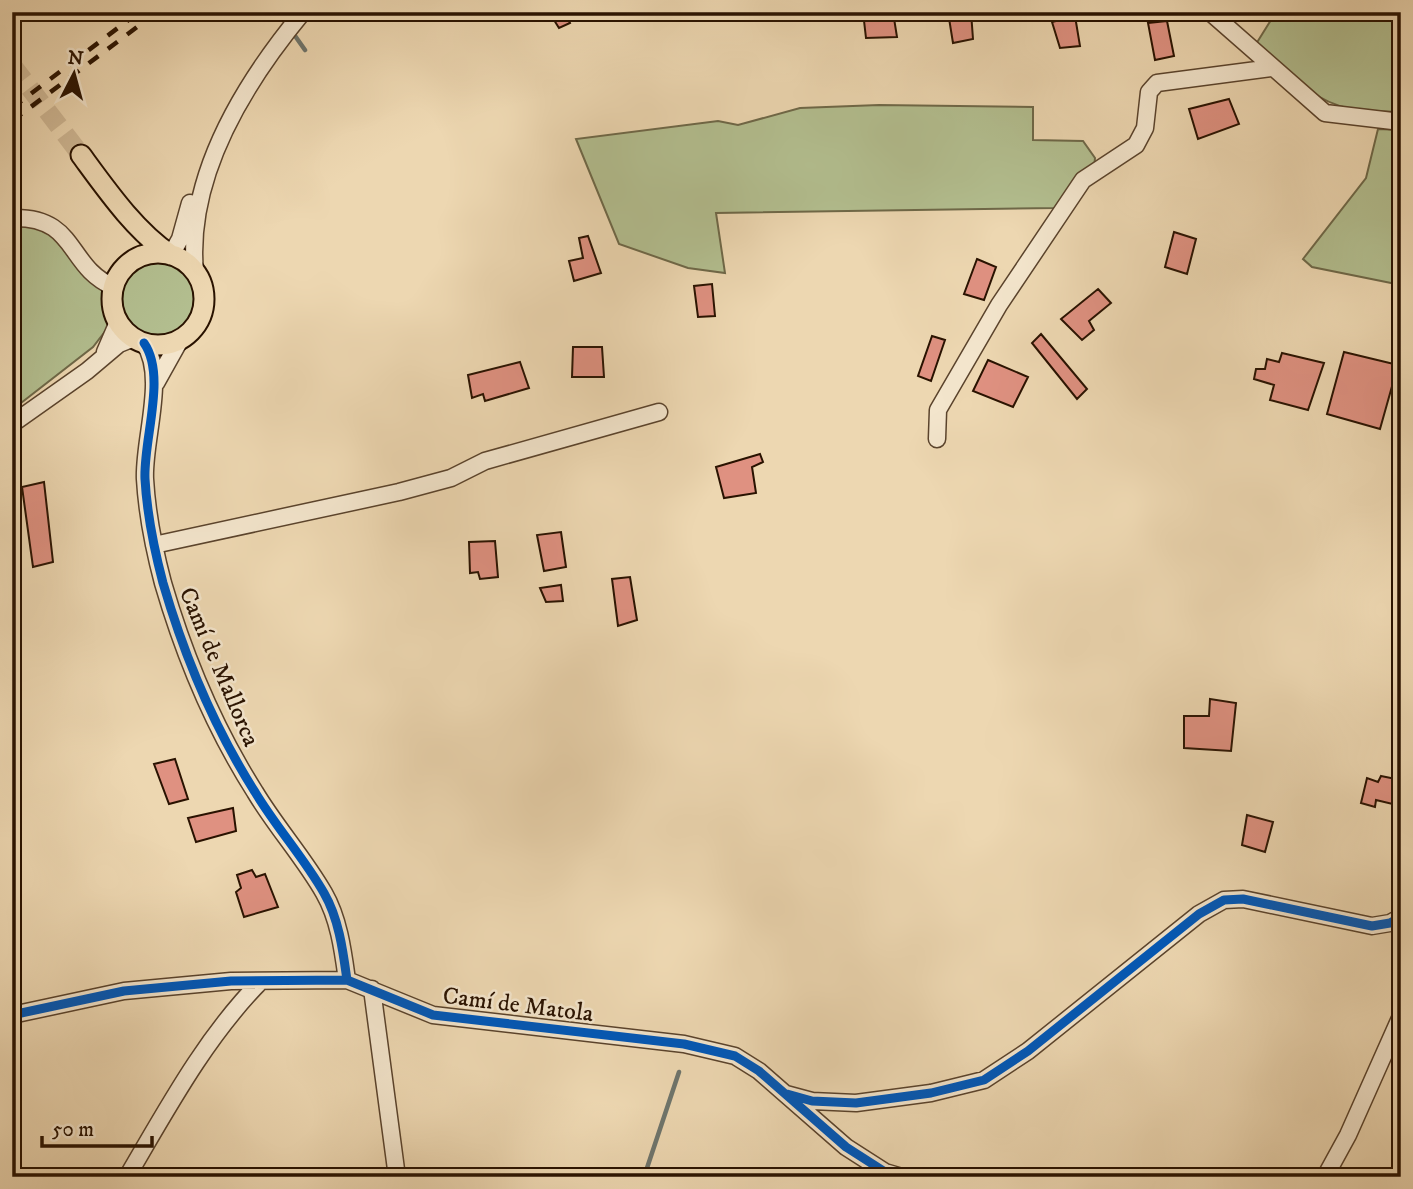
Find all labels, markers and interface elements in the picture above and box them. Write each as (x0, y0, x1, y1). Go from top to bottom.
north arrow (38, 38, 108, 108)
text: N (67, 46, 85, 71)
street label: Camí de Mallorca (172, 583, 266, 752)
street label: Camí de Matola (441, 981, 596, 1029)
scale bar (42, 1105, 152, 1149)
text: 50 m (52, 1117, 94, 1143)

